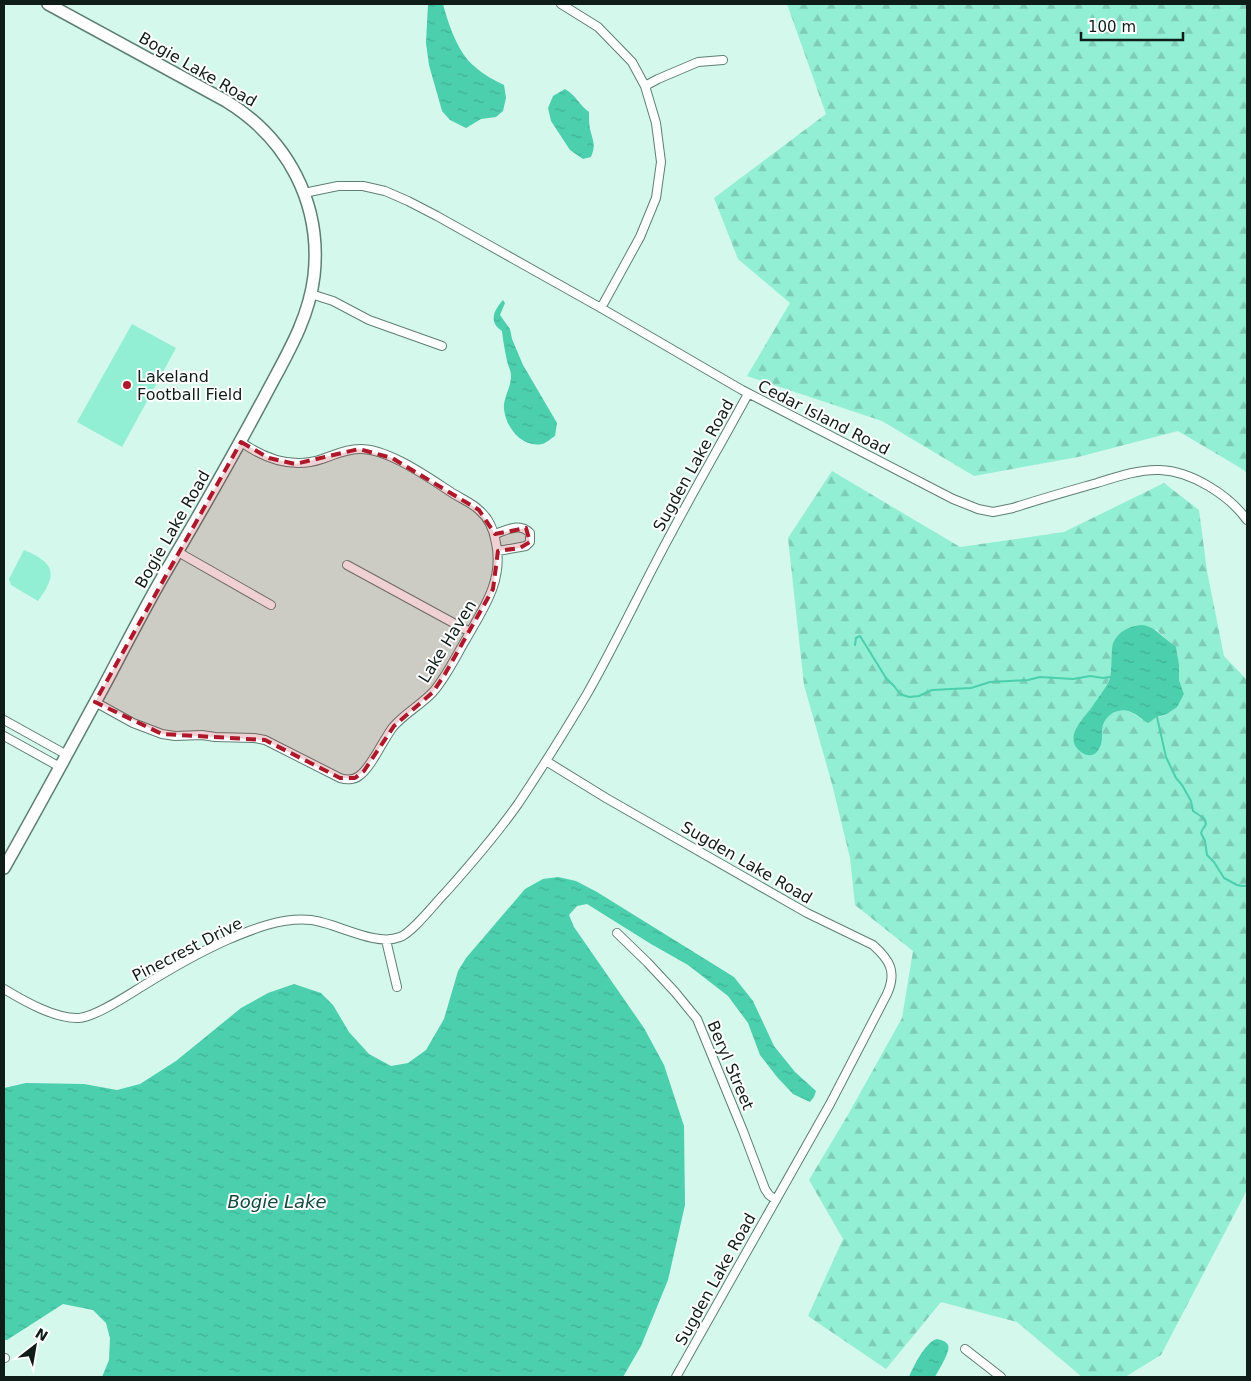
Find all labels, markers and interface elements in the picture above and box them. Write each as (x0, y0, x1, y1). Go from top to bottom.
scale bar (1081, 10, 1184, 42)
text: 100 m (1088, 18, 1136, 36)
street label: Bogie Lake Road (135, 28, 260, 111)
place label: Lakeland Football Field (137, 367, 242, 404)
street label: Cedar Island Road (755, 376, 893, 459)
marker: Lakeland Football Field (121, 379, 133, 391)
street label: Sugden Lake Road (649, 396, 738, 535)
street label: Bogie Lake Road (131, 467, 214, 592)
street label: Lake Haven (415, 597, 480, 686)
street label: Sugden Lake Road (678, 817, 816, 908)
street label: Pinecrest Drive (129, 914, 245, 985)
street label: Beryl Street (703, 1018, 758, 1113)
water label: Bogie Lake (227, 1191, 327, 1212)
street label: Sugden Lake Road (671, 1210, 760, 1349)
north arrow (10, 1321, 60, 1371)
text: N (33, 1325, 51, 1345)

